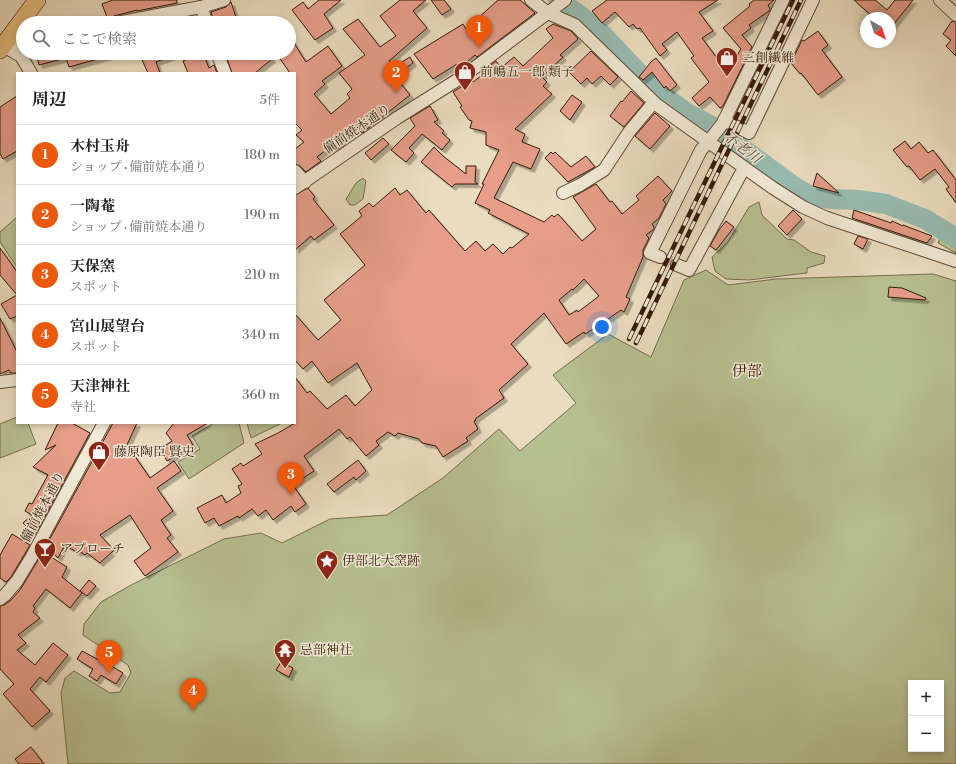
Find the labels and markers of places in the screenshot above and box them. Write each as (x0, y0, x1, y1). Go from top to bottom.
pin: 1 (466, 15, 492, 48)
shop icon: 三創繊維 (714, 45, 740, 78)
place label: 三創繊維 (742, 50, 794, 66)
shop icon: 前嶋五一郎 類子 (452, 59, 478, 92)
pin: 2 (383, 60, 409, 93)
place label: 前嶋五一郎 類子 (480, 64, 574, 80)
shop icon: 藤原陶臣 賢史 (86, 439, 112, 472)
place label: 藤原陶臣 賢史 (114, 444, 195, 460)
pin: 3 (278, 462, 304, 495)
bar icon: アプローチ (32, 536, 58, 569)
place label: アプローチ (60, 541, 125, 557)
place icon: 伊部北大窯跡 (314, 548, 340, 581)
place label: 伊部北大窯跡 (342, 553, 420, 569)
temple icon: 忌部神社 (272, 637, 298, 670)
pin: 5 (96, 640, 122, 673)
place label: 忌部神社 (300, 642, 352, 658)
pin: 4 (180, 678, 206, 711)

